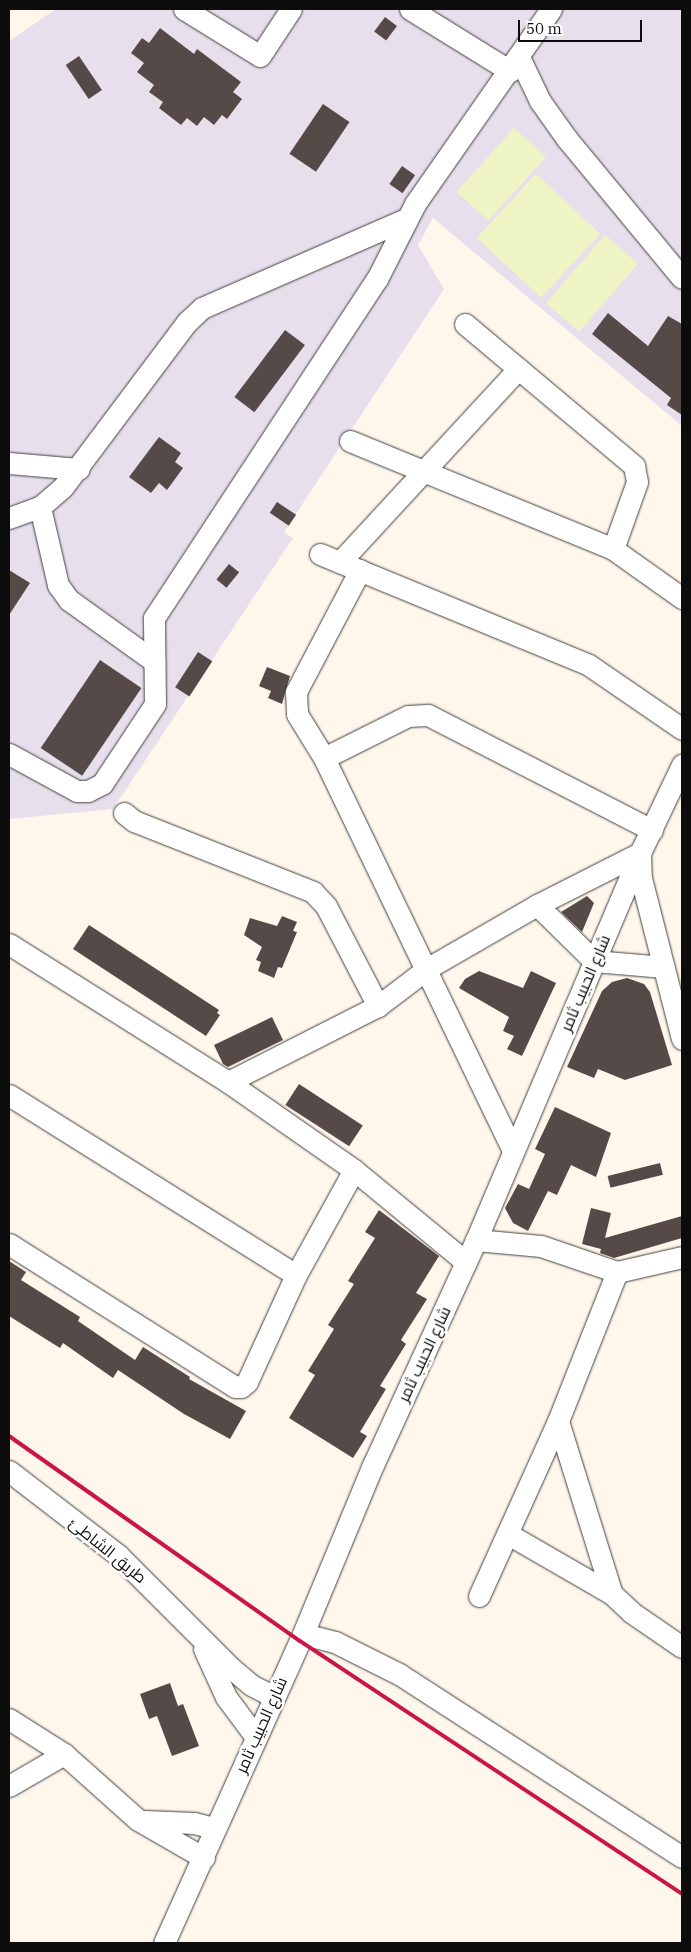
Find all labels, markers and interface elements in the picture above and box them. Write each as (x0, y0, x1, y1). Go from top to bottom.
scale bar (521, 10, 645, 42)
text: 50 m (526, 19, 562, 38)
street label: شارع الحبيب ثامر (556, 932, 614, 1034)
street label: شارع الحبيب ثامر (393, 1303, 455, 1405)
street label: طريق الشاطئ (66, 1513, 150, 1587)
street label: شارع الحبيب ثامر (231, 1674, 291, 1776)

